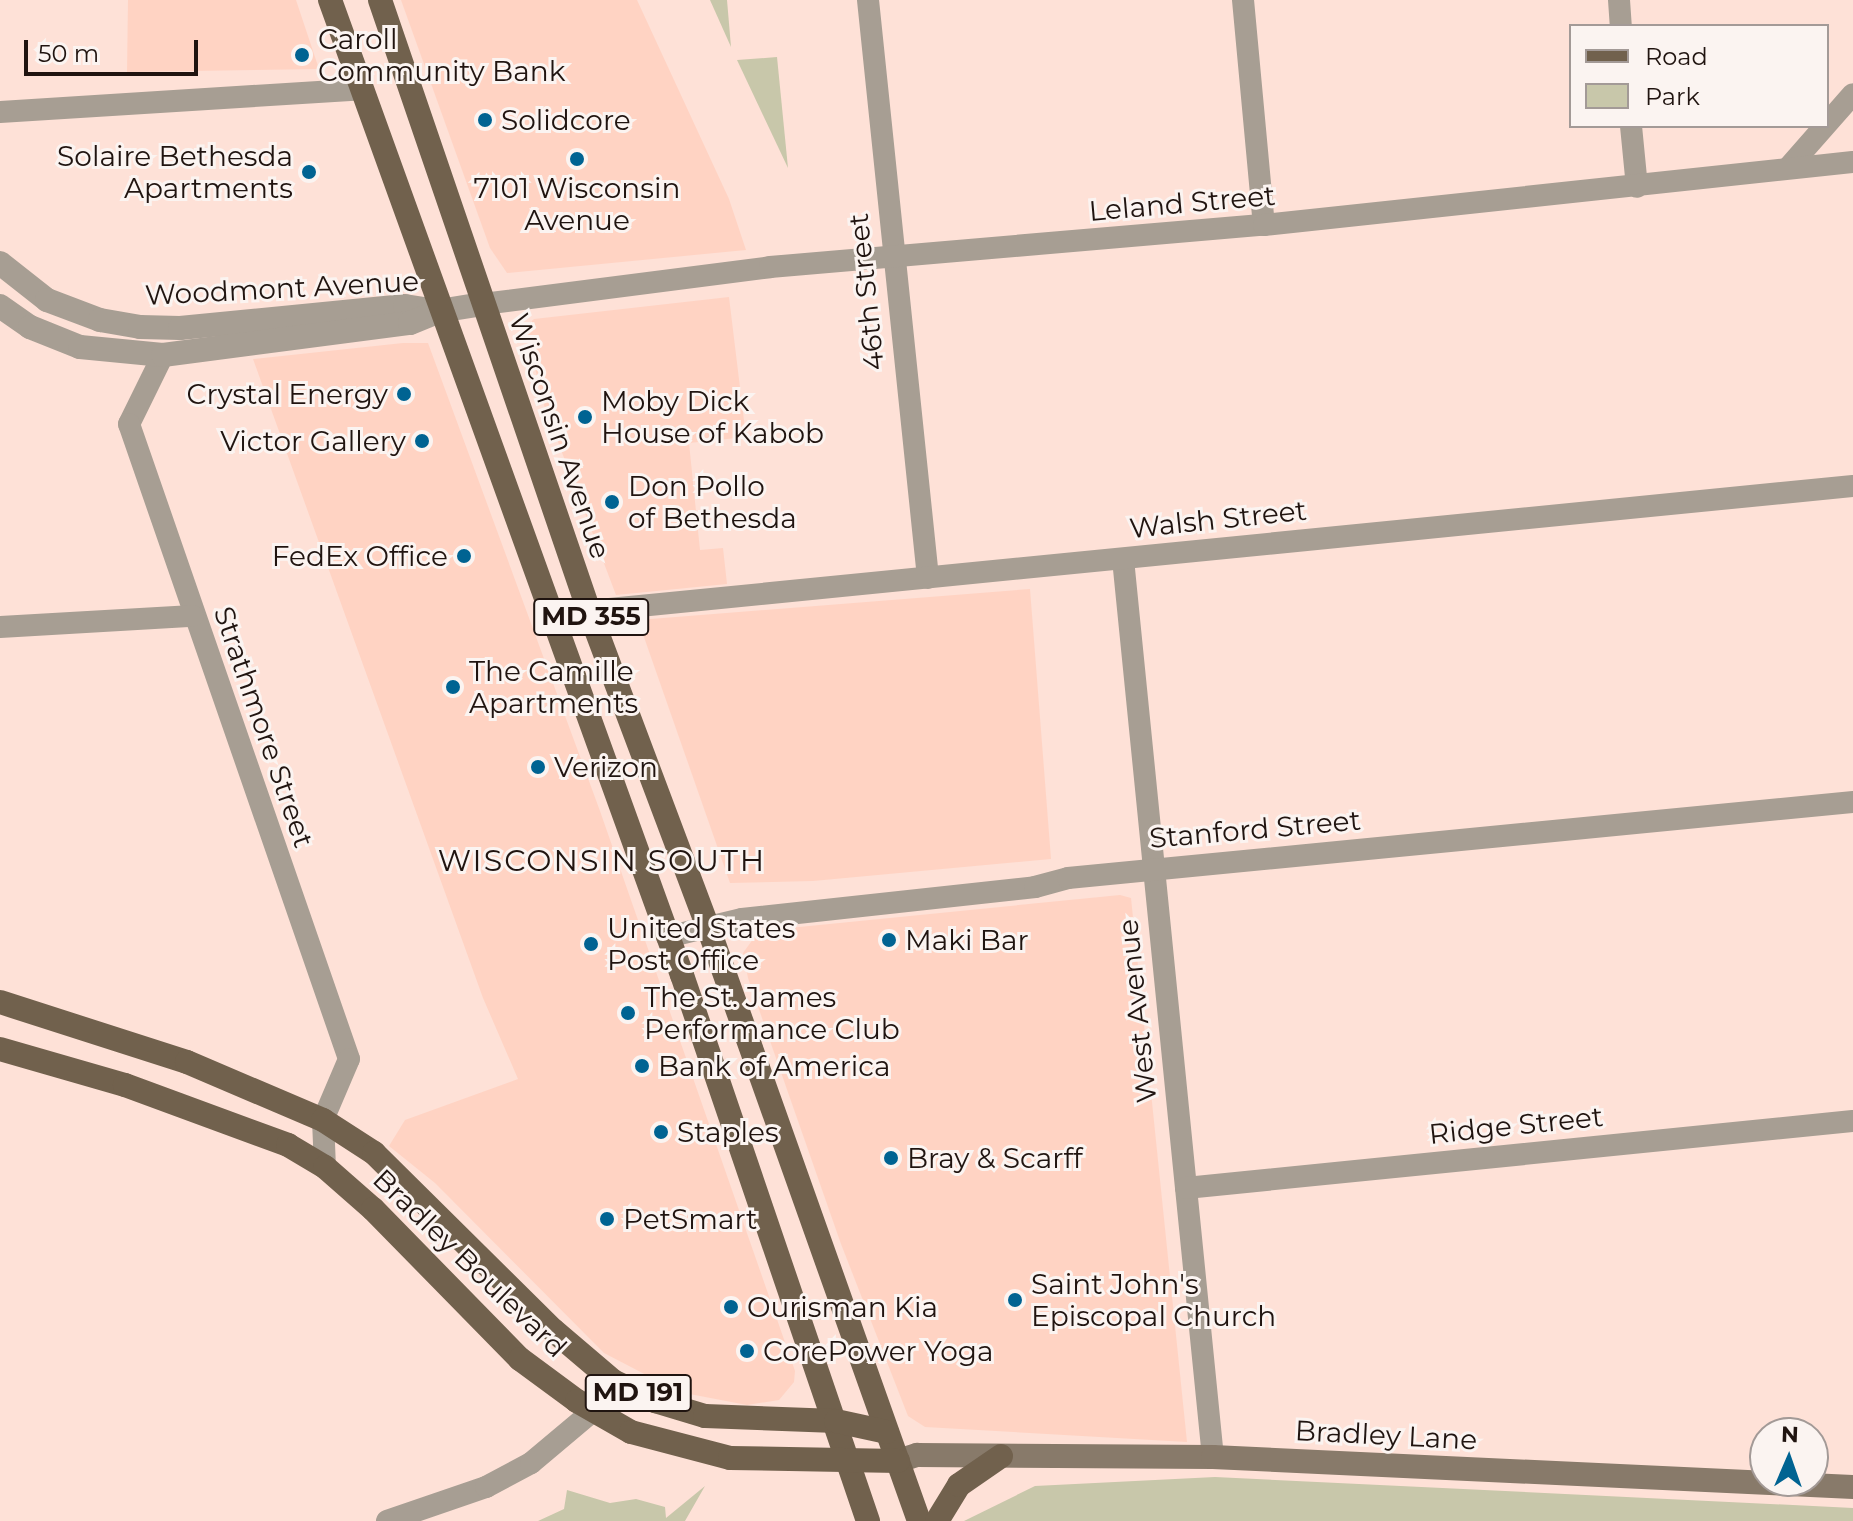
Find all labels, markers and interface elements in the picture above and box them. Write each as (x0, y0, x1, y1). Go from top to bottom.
place label: Caroll Community Bank (318, 22, 565, 88)
scale bar (28, 24, 202, 74)
legend (1569, 24, 1829, 128)
text: 50 m (38, 39, 99, 68)
text: Road (1645, 42, 1708, 71)
marker: Caroll Community Bank (293, 46, 311, 64)
text: Park (1645, 82, 1700, 111)
place label: Solidcore (501, 103, 631, 137)
marker: Solidcore (476, 111, 494, 129)
place label: Solaire Bethesda Apartments (57, 139, 293, 205)
marker: 7101 Wisconsin Avenue (568, 150, 586, 168)
marker: Solaire Bethesda Apartments (300, 163, 318, 181)
place label: 7101 Wisconsin Avenue (474, 171, 680, 237)
street label: Leland Street (1087, 178, 1277, 228)
street label: 46th Street (841, 212, 891, 372)
street label: Woodmont Avenue (144, 264, 420, 312)
street label: Wisconsin Avenue (502, 309, 618, 563)
place label: Crystal Energy (187, 377, 388, 411)
place label: Moby Dick House of Kabob (601, 384, 824, 450)
marker: Crystal Energy (395, 385, 413, 403)
marker: Moby Dick House of Kabob (576, 408, 594, 426)
place label: Victor Gallery (220, 424, 406, 458)
marker: Victor Gallery (413, 432, 431, 450)
place label: Don Pollo of Bethesda (628, 469, 797, 535)
marker: Don Pollo of Bethesda (603, 493, 621, 511)
street label: Walsh Street (1128, 493, 1308, 545)
place label: FedEx Office (272, 539, 448, 573)
marker: FedEx Office (455, 547, 473, 565)
road number: MD 355 (533, 595, 649, 639)
street label: Strathmore Street (207, 602, 321, 852)
place label: The Camille Apartments (469, 654, 638, 720)
marker: The Camille Apartments (444, 678, 462, 696)
place label: Verizon (554, 750, 658, 784)
marker: Verizon (529, 758, 547, 776)
street label: Stanford Street (1148, 803, 1362, 855)
district label: WISCONSIN SOUTH (438, 843, 766, 879)
place label: United States Post Office (607, 911, 795, 977)
street label: West Avenue (1111, 917, 1163, 1105)
place label: Maki Bar (905, 923, 1029, 957)
marker: Maki Bar (880, 931, 898, 949)
marker: United States Post Office (582, 935, 600, 953)
place label: The St. James Performance Club (644, 980, 900, 1046)
marker: The St. James Performance Club (619, 1004, 637, 1022)
place label: Bank of America (658, 1049, 891, 1083)
marker: Bank of America (633, 1057, 651, 1075)
street label: Ridge Street (1427, 1099, 1605, 1151)
place label: Staples (677, 1115, 779, 1149)
marker: Staples (652, 1123, 670, 1141)
place label: Bray & Scarff (907, 1141, 1083, 1175)
marker: Bray & Scarff (882, 1149, 900, 1167)
street label: Bradley Boulevard (366, 1162, 574, 1364)
place label: PetSmart (623, 1202, 757, 1236)
marker: PetSmart (598, 1210, 616, 1228)
place label: Saint John's Episcopal Church (1031, 1267, 1276, 1333)
place label: Ourisman Kia (747, 1290, 938, 1324)
marker: Saint John's Episcopal Church (1006, 1291, 1024, 1309)
marker: Ourisman Kia (722, 1298, 740, 1316)
place label: CorePower Yoga (763, 1334, 993, 1368)
marker: CorePower Yoga (738, 1342, 756, 1360)
road number: MD 191 (584, 1371, 692, 1415)
street label: Bradley Lane (1294, 1413, 1478, 1457)
north arrow (1749, 1417, 1829, 1497)
text: N (1780, 1421, 1799, 1448)

